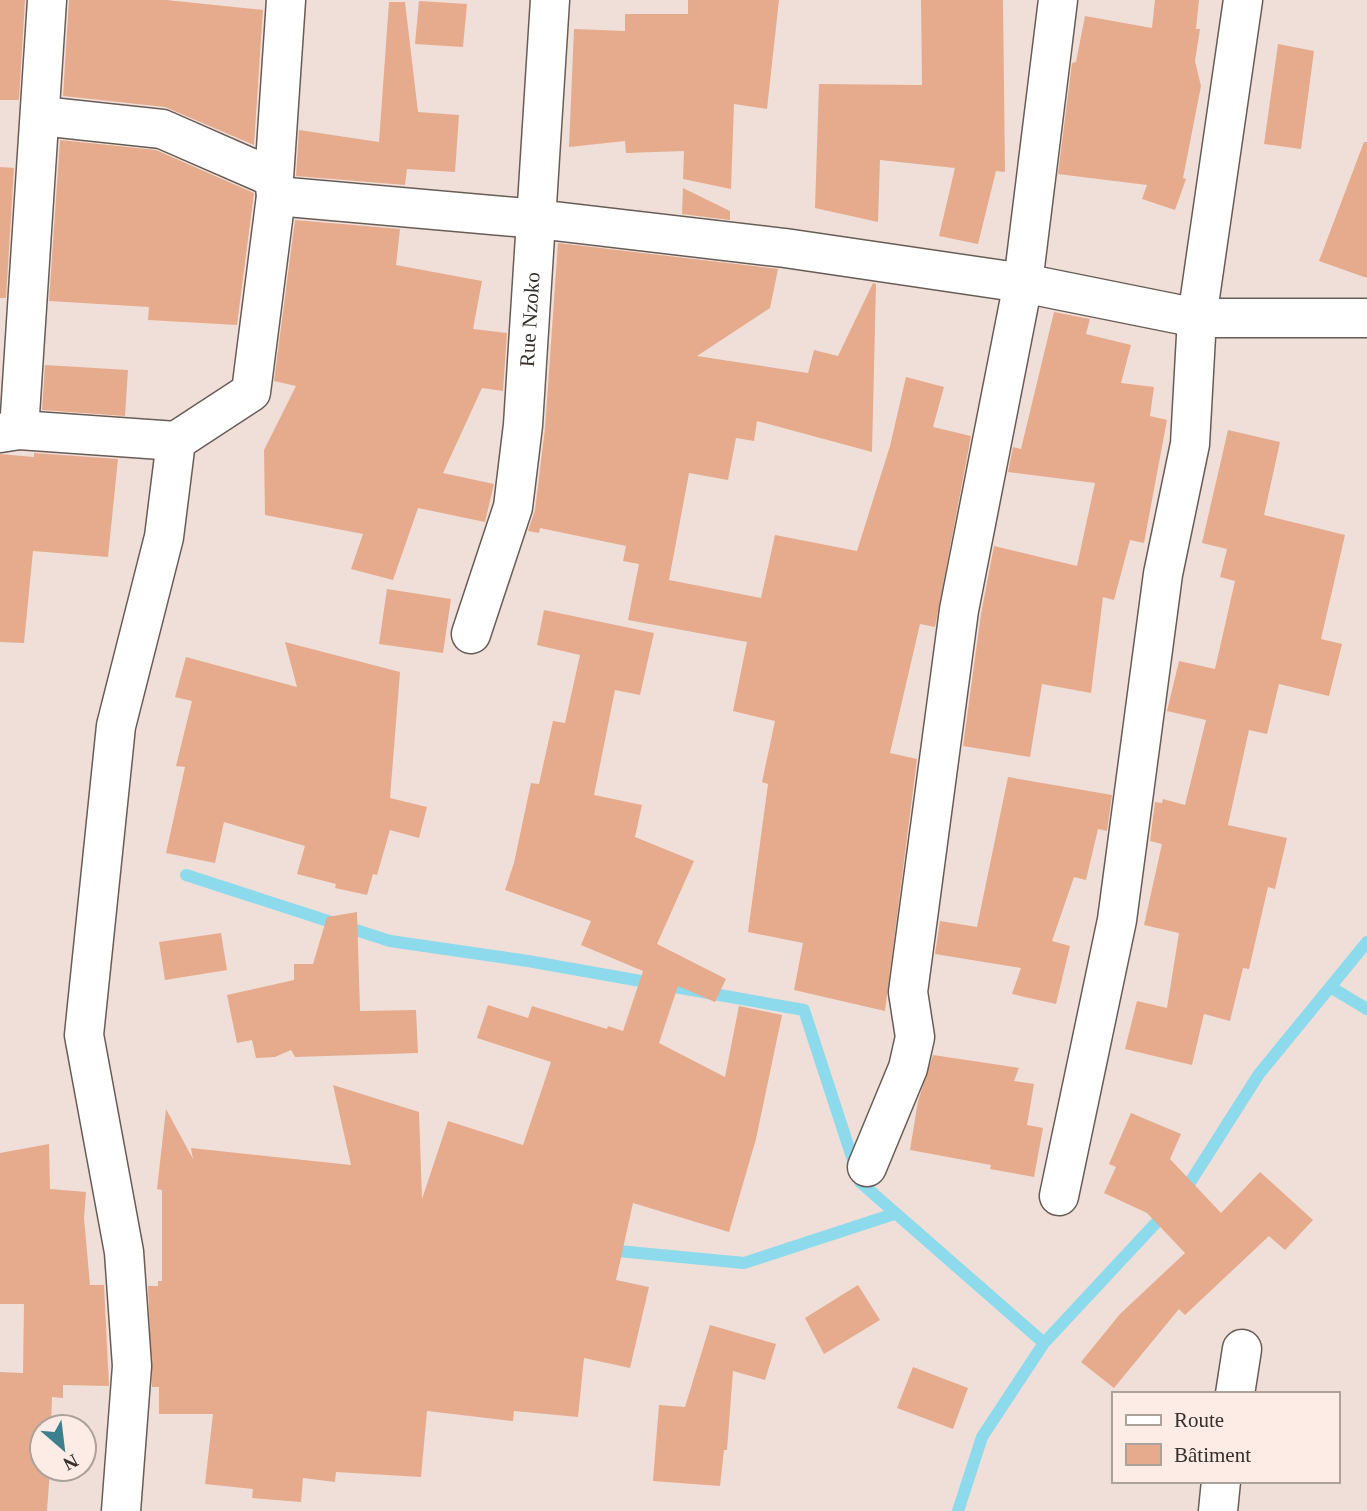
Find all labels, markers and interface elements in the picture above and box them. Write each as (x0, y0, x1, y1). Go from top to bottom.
street label: Rue Nzoko (515, 271, 545, 368)
legend (1112, 1392, 1339, 1483)
text: Route (1174, 1408, 1224, 1432)
north arrow (28, 1413, 98, 1483)
text: Bâtiment (1174, 1443, 1251, 1467)
text: N (60, 1450, 82, 1475)

